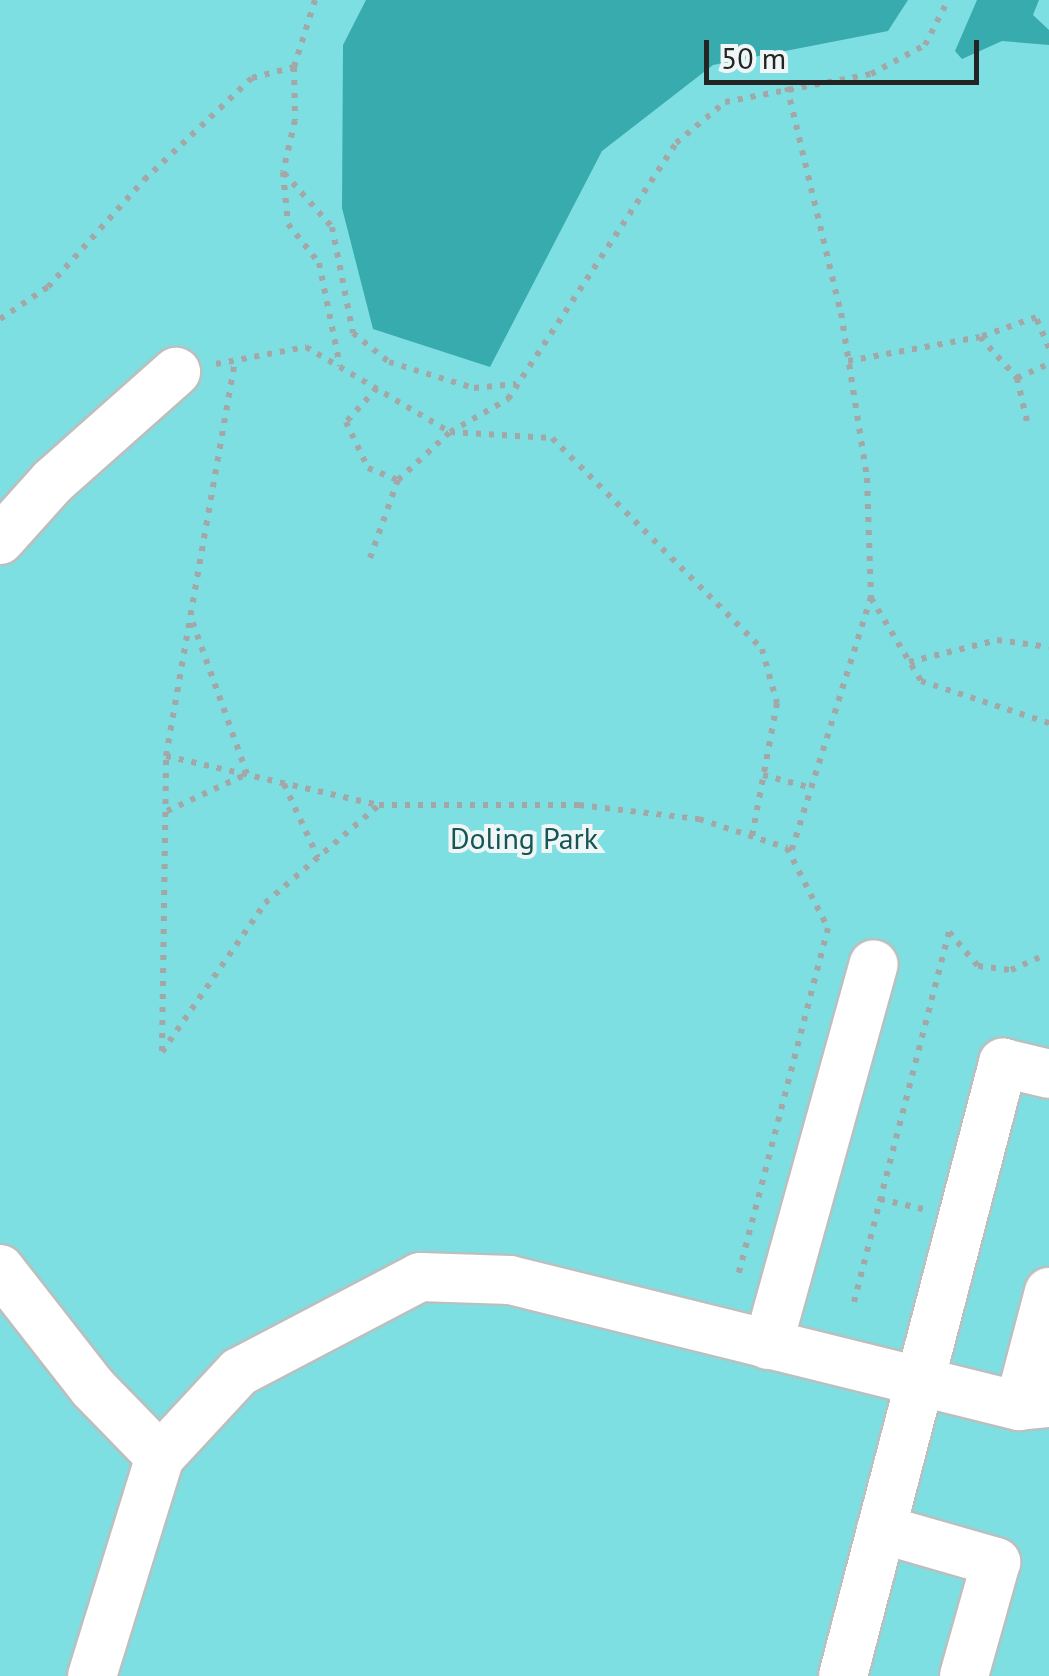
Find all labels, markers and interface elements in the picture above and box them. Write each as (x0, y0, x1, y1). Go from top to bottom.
scale bar (709, 20, 984, 82)
text: 50 m (721, 38, 786, 77)
park label: Doling Park (450, 820, 598, 856)

